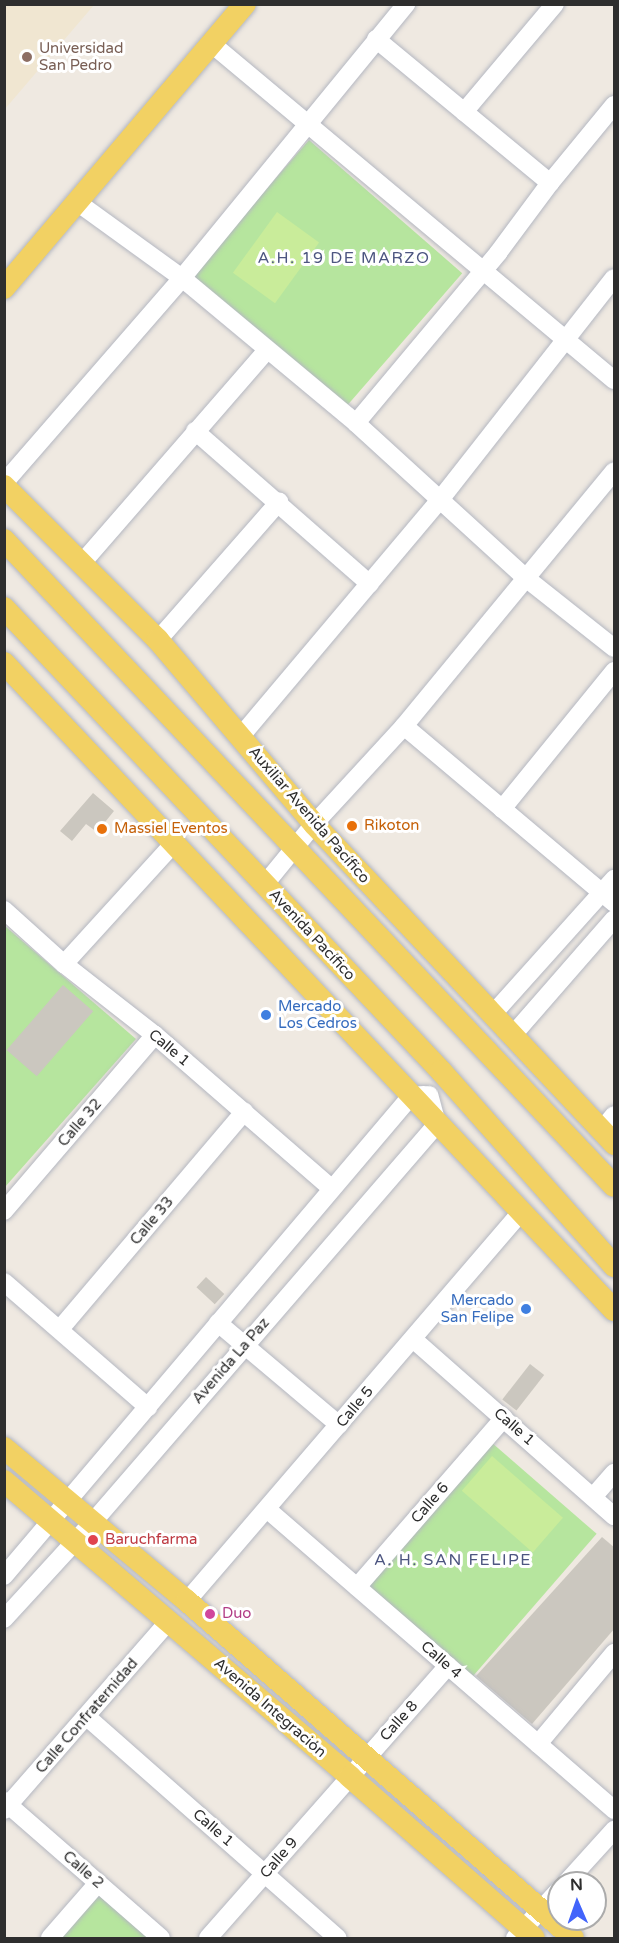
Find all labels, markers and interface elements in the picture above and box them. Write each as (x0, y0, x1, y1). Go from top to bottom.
place label: Universidad San Pedro (39, 39, 123, 74)
marker: Universidad San Pedro (20, 50, 34, 64)
district label: A.H. 19 DE MARZO (257, 248, 431, 268)
street label: Auxiliar Avenida Pacífico (245, 743, 373, 887)
place label: Rikoton (364, 817, 419, 835)
marker: Rikoton (345, 819, 359, 833)
place label: Massiel Eventos (114, 820, 228, 838)
marker: Massiel Eventos (95, 822, 109, 836)
street label: Avenida Pacífico (265, 886, 359, 984)
place label: Mercado Los Cedros (278, 997, 357, 1032)
marker: Mercado Los Cedros (259, 1008, 273, 1022)
street label: Calle 1 (145, 1026, 193, 1070)
street label: Calle 32 (54, 1095, 106, 1151)
street label: Calle 33 (127, 1193, 177, 1249)
place label: Mercado San Felipe (441, 1291, 514, 1326)
marker: Mercado San Felipe (519, 1302, 533, 1316)
street label: Avenida La Paz (189, 1314, 273, 1408)
street label: Calle 5 (333, 1383, 377, 1431)
street label: Calle 1 (490, 1404, 538, 1450)
street label: Calle 6 (407, 1479, 453, 1527)
place label: Baruchfarma (105, 1531, 198, 1549)
marker: Baruchfarma (86, 1533, 100, 1547)
district label: A. H. SAN FELIPE (374, 1550, 532, 1570)
place label: Duo (222, 1605, 251, 1623)
marker: Duo (203, 1607, 217, 1621)
street label: Calle 4 (417, 1637, 465, 1683)
street label: Avenida Integración (210, 1654, 330, 1762)
street label: Calle Confraternidad (32, 1655, 142, 1777)
street label: Calle 8 (376, 1697, 422, 1745)
street label: Calle 1 (189, 1805, 237, 1851)
street label: Calle 9 (256, 1834, 302, 1882)
street label: Calle 2 (59, 1847, 107, 1893)
north arrow (547, 1871, 607, 1931)
text: N (570, 1875, 583, 1895)

